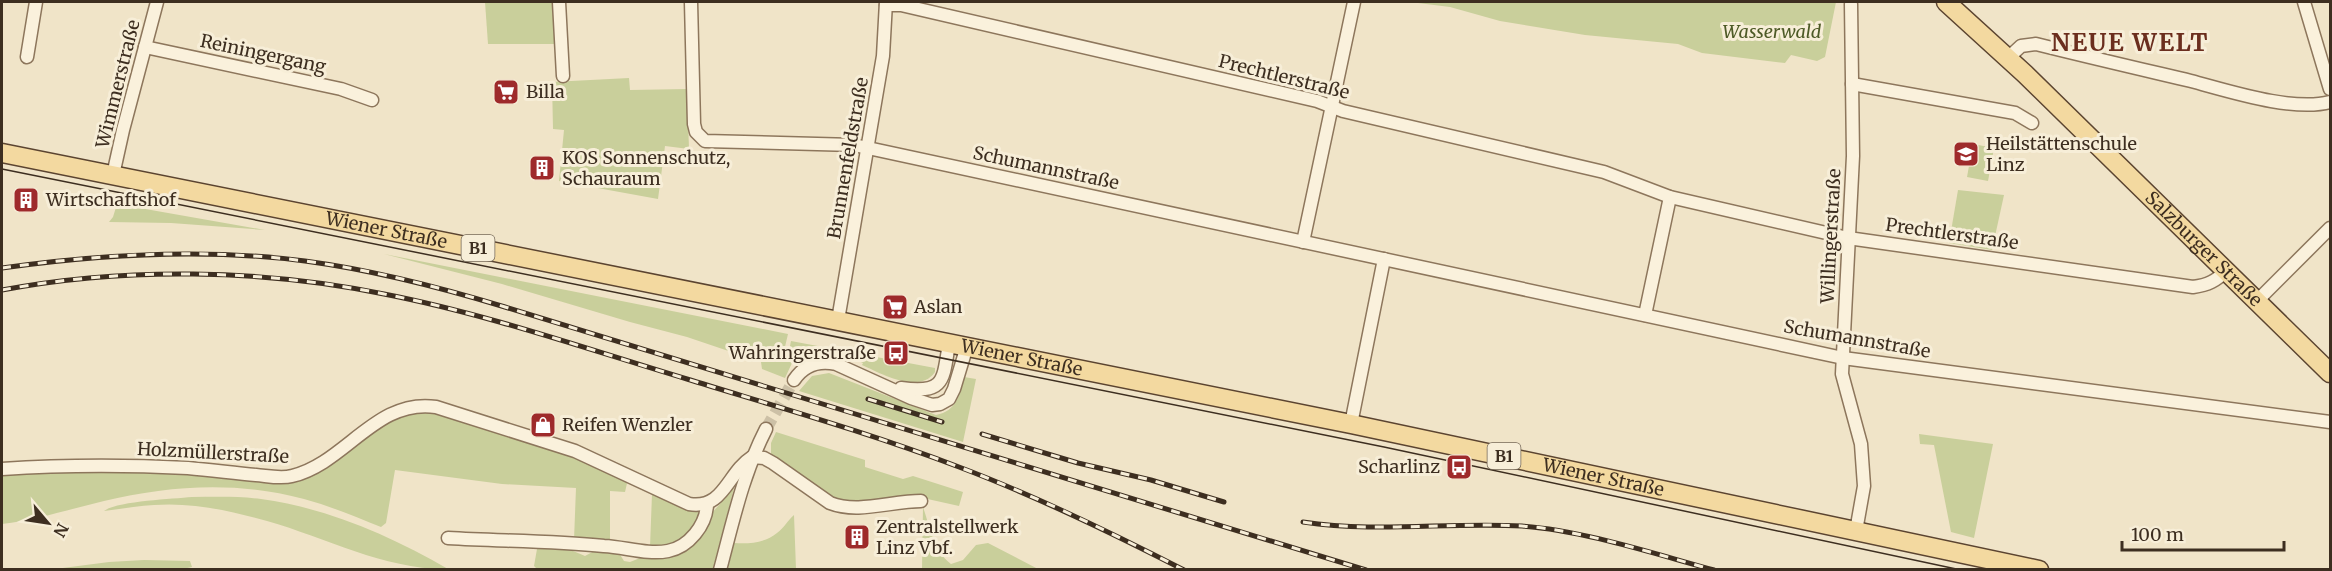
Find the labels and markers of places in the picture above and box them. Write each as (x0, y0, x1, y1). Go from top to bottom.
supermarket icon: Billa (491, 77, 521, 107)
place label: Billa (526, 80, 565, 103)
place label: Heilstättenschule Linz (1986, 132, 2137, 176)
school or university icon: Heilstättenschule Linz (1951, 139, 1981, 169)
place label: KOS Sonnenschutz, Schauraum (562, 146, 730, 190)
building icon: KOS Sonnenschutz, Schauraum (527, 153, 557, 183)
building icon: Wirtschaftshof (11, 185, 41, 215)
place label: Wirtschaftshof (45, 188, 177, 211)
supermarket icon: Aslan (880, 292, 910, 322)
place label: Aslan (913, 295, 963, 318)
bus stop icon: Wahringerstraße (881, 338, 911, 368)
place label: Wahringerstraße (728, 341, 876, 364)
shop icon: Reifen Wenzler (528, 410, 558, 440)
place label: Reifen Wenzler (562, 413, 693, 436)
bus stop icon: Scharlinz (1444, 452, 1474, 482)
place label: Scharlinz (1358, 455, 1440, 478)
place label: Zentralstellwerk Linz Vbf. (876, 515, 1019, 559)
building icon: Zentralstellwerk Linz Vbf. (842, 522, 872, 552)

